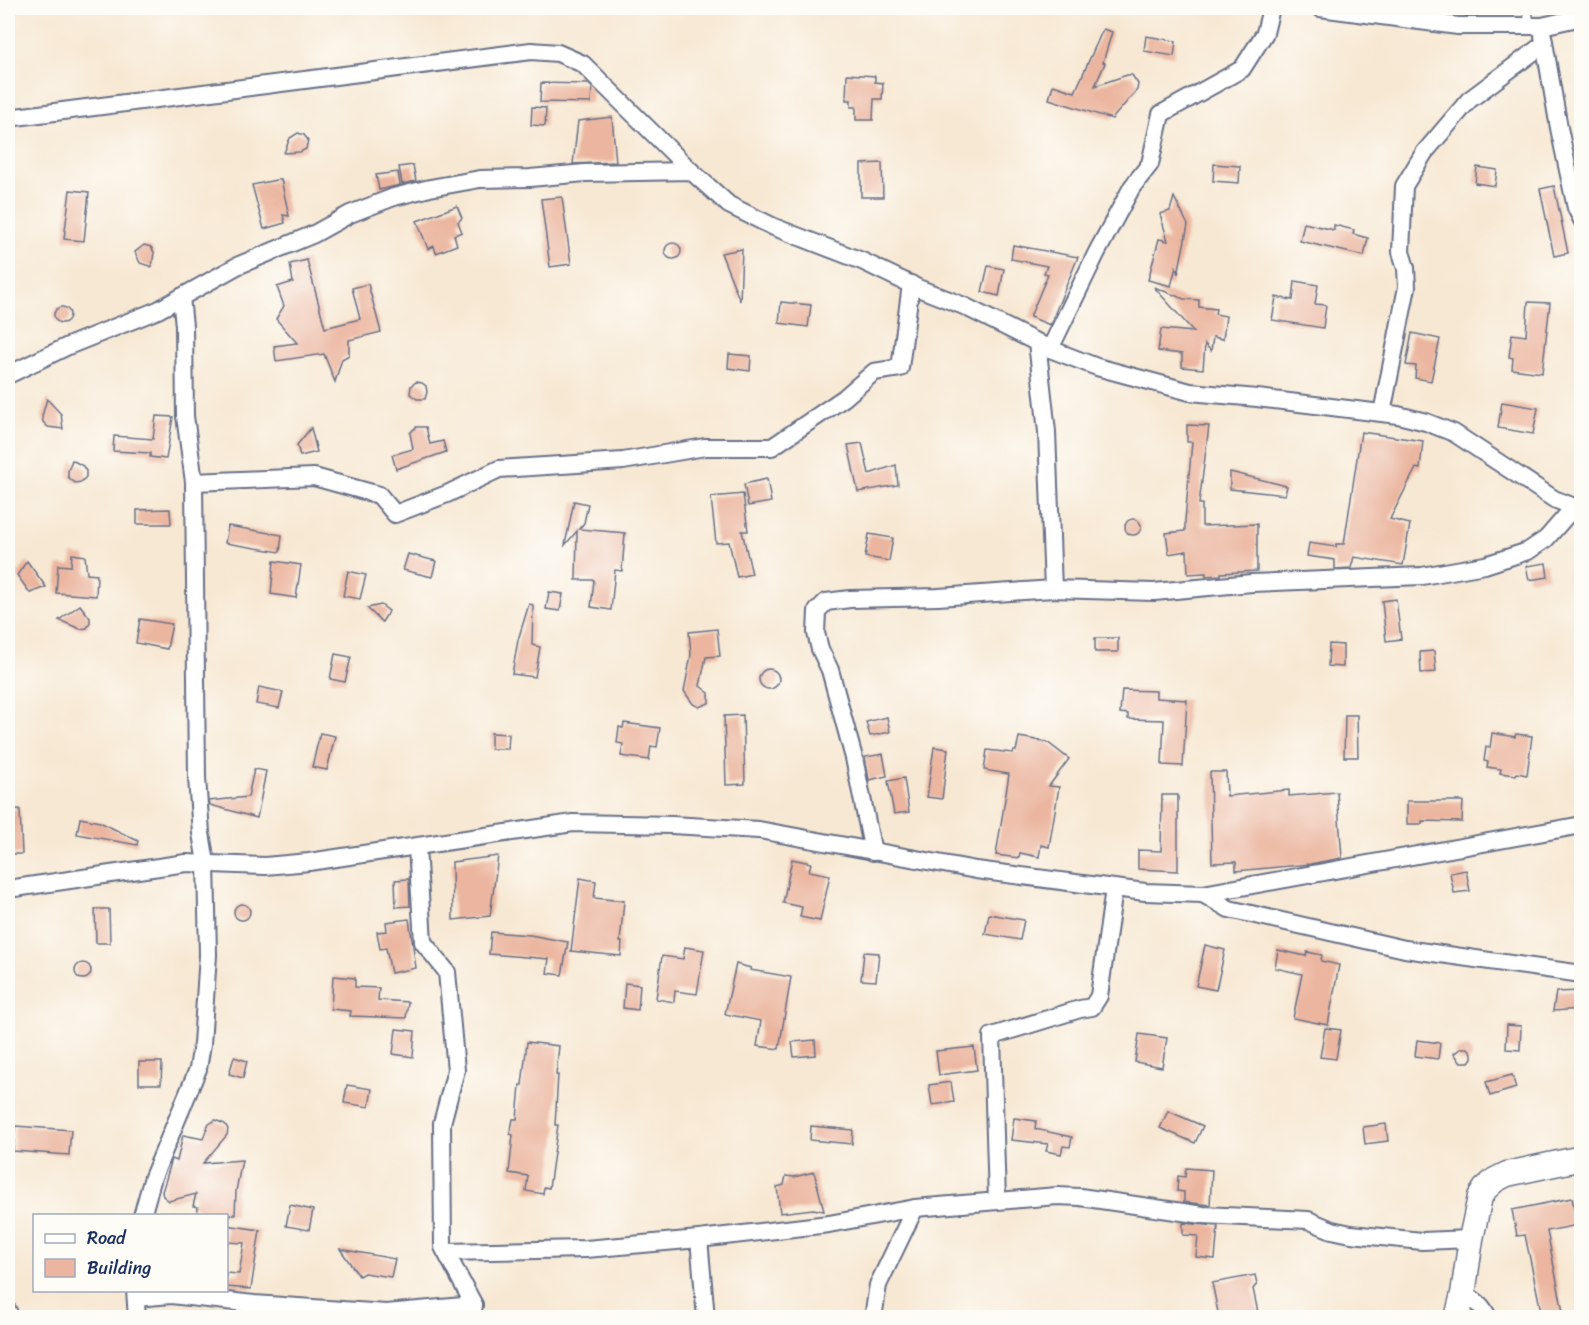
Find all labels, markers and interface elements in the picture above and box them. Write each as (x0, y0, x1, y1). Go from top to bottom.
legend (33, 1214, 228, 1292)
text: Road (87, 1222, 127, 1254)
text: Building (87, 1252, 151, 1284)

